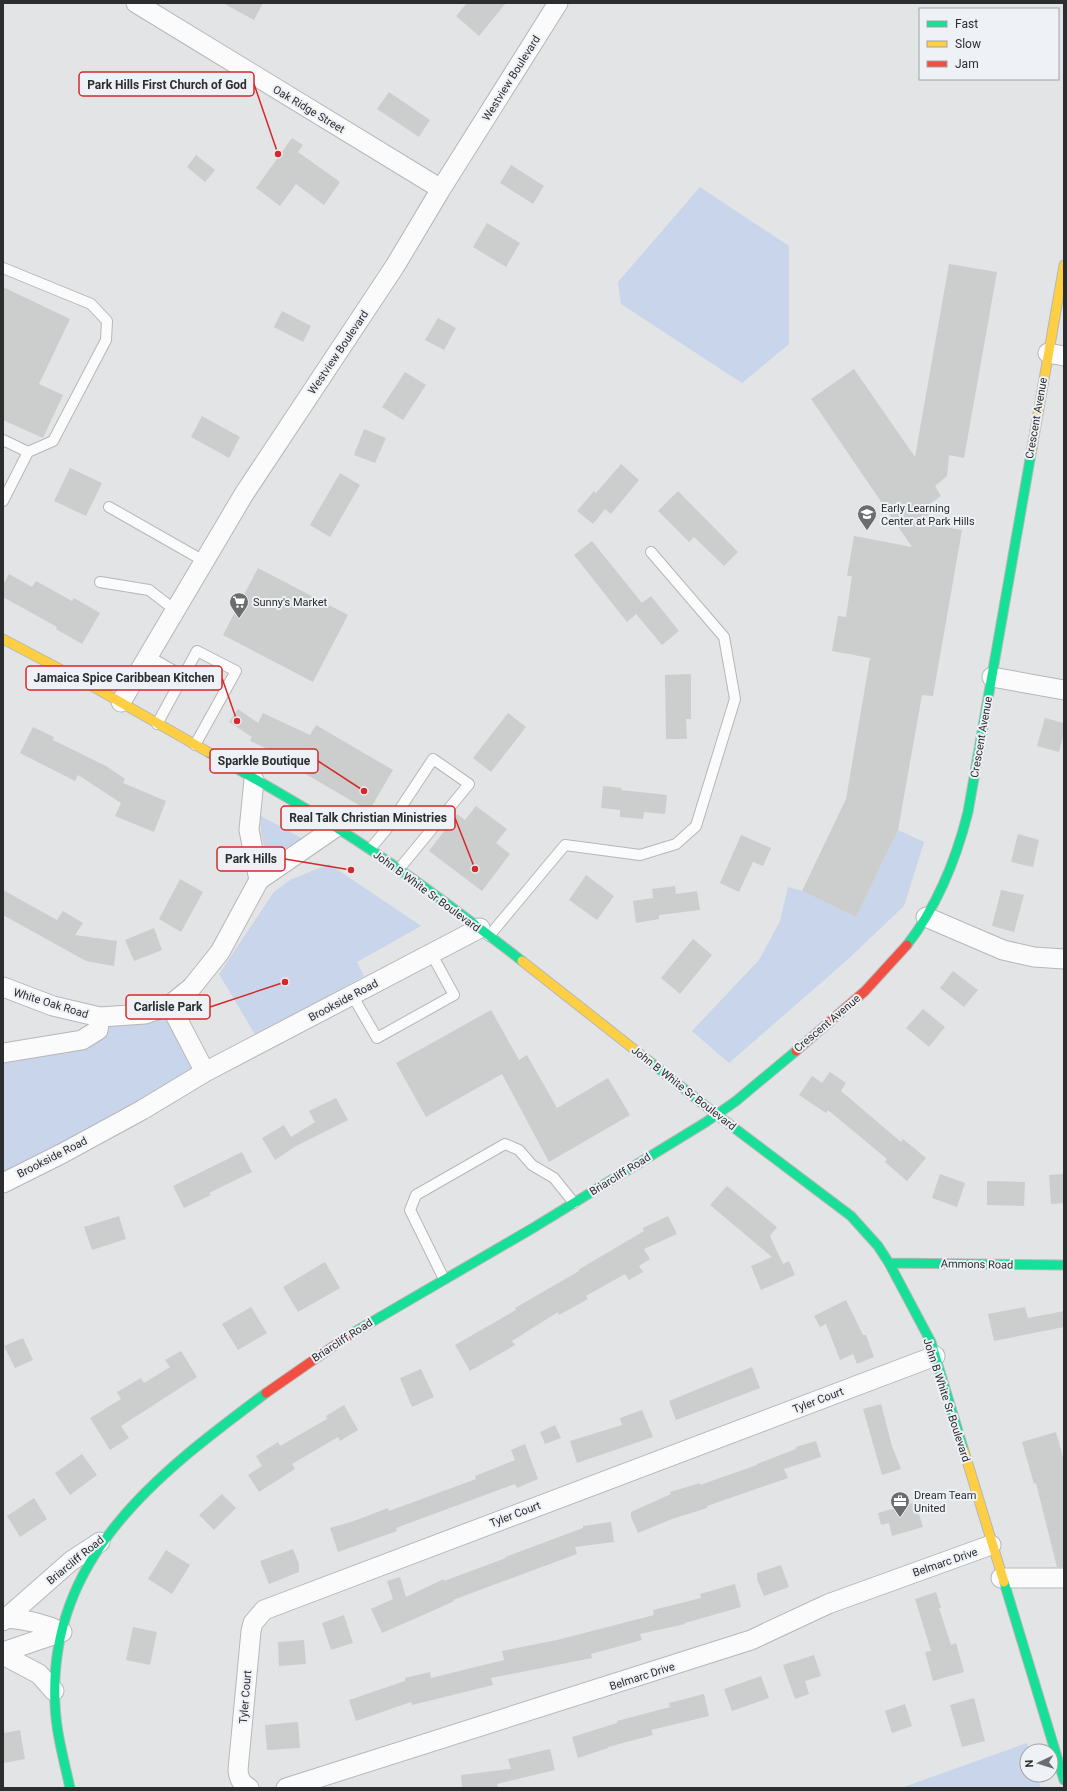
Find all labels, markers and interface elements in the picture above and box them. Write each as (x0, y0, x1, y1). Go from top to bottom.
legend (919, 8, 1059, 80)
text: Fast (955, 17, 978, 31)
street label: Westview Boulevard (480, 33, 543, 123)
text: Slow (955, 37, 981, 51)
text: Jam (955, 57, 979, 71)
callout: Park Hills First Church of God (79, 72, 254, 96)
text: Park Hills First Church of God (87, 78, 247, 92)
street label: Oak Ridge Street (271, 83, 347, 136)
street label: Westview Boulevard (306, 308, 371, 397)
street label: Crescent Avenue (1023, 376, 1050, 460)
place label: Early Learning Center at Park Hills (881, 502, 975, 528)
school or university icon: Early Learning Center at Park Hills (856, 503, 878, 531)
supermarket icon: Sunny's Market (228, 591, 250, 619)
place label: Sunny's Market (253, 596, 328, 609)
callout: Jamaica Spice Caribbean Kitchen (26, 666, 222, 690)
text: Jamaica Spice Caribbean Kitchen (34, 671, 215, 685)
street label: Crescent Avenue (968, 695, 995, 779)
callout: Sparkle Boutique (210, 749, 318, 773)
text: Sparkle Boutique (218, 754, 311, 768)
callout: Real Talk Christian Ministries (281, 806, 455, 830)
text: Real Talk Christian Ministries (289, 811, 447, 825)
callout: Park Hills (217, 847, 285, 871)
street label: John B White Sr Boulevard (371, 848, 483, 935)
text: Park Hills (225, 852, 277, 866)
street label: Brookside Road (306, 977, 380, 1024)
street label: White Oak Road (12, 986, 90, 1021)
street label: Crescent Avenue (792, 992, 863, 1055)
callout: Carlisle Park (126, 995, 210, 1019)
text: Carlisle Park (134, 1000, 203, 1014)
street label: John B White Sr Boulevard (629, 1044, 739, 1133)
street label: Brookside Road (15, 1134, 89, 1181)
street label: Briarcliff Road (587, 1150, 653, 1198)
street label: Ammons Road (941, 1257, 1013, 1272)
street label: Briarcliff Road (310, 1316, 375, 1365)
street label: John B White Sr Boulevard (920, 1337, 973, 1464)
street label: Tyler Court (791, 1385, 846, 1416)
place label: Dream Team United (914, 1489, 976, 1515)
office icon: Dream Team United (889, 1490, 911, 1518)
street label: Tyler Court (488, 1499, 543, 1530)
street label: Briarcliff Road (44, 1533, 106, 1587)
street label: Belmarc Drive (911, 1545, 979, 1580)
street label: Belmarc Drive (608, 1660, 677, 1693)
street label: Tyler Court (237, 1669, 254, 1724)
north arrow (1019, 1743, 1059, 1783)
text: N (1023, 1759, 1036, 1768)

